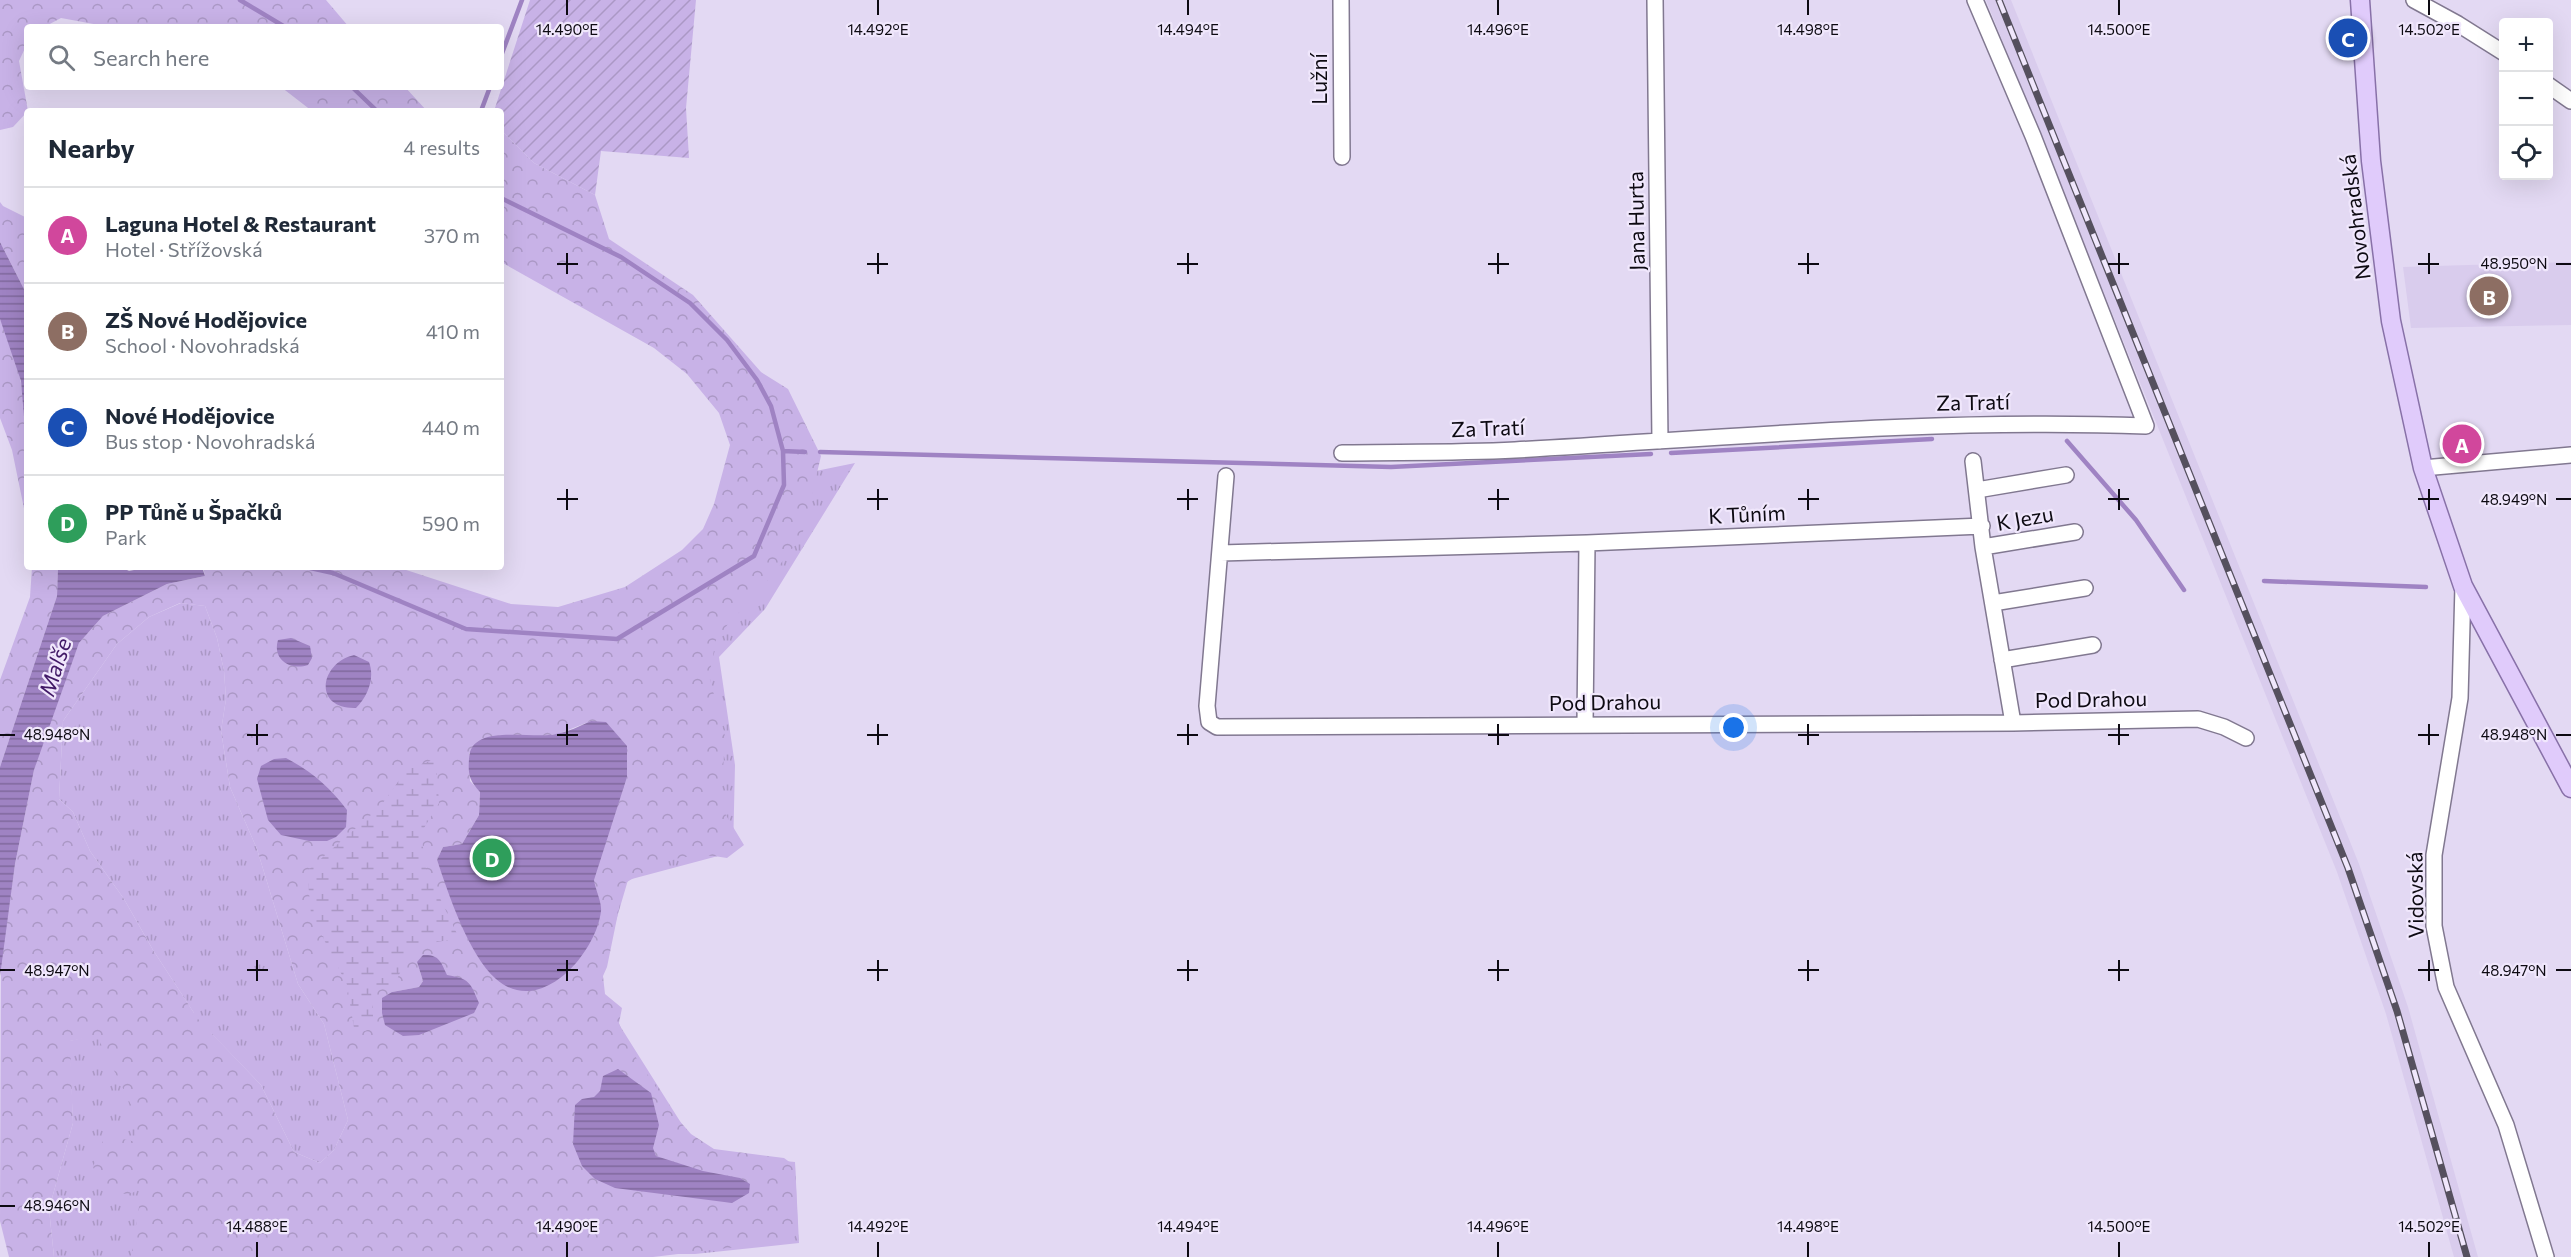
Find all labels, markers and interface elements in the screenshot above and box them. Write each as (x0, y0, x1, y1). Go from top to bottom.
pin: C (2328, 15, 2368, 60)
map controls (2499, 18, 2553, 180)
button: + (2499, 18, 2553, 72)
text: 14.490°E (536, 20, 598, 38)
text: 14.492°E (847, 20, 909, 38)
text: 14.494°E (1157, 20, 1219, 38)
text: 14.496°E (1467, 20, 1529, 38)
text: 14.498°E (1777, 20, 1839, 38)
text: 14.500°E (2088, 20, 2151, 38)
text: 14.502°E (2398, 20, 2460, 38)
search box (24, 24, 504, 90)
icon: search (45, 41, 78, 74)
text: Search here (93, 44, 209, 71)
street label: Lužní (1306, 53, 1331, 105)
button: − (2499, 72, 2553, 126)
button: locate (2499, 126, 2553, 180)
text: Nearby (48, 132, 135, 163)
text: 4 results (403, 135, 480, 159)
street label: Novohradská (2334, 153, 2375, 281)
street label: Jana Hurta (1622, 171, 1649, 271)
text: Laguna Hotel & Restaurant (105, 210, 376, 237)
text: A (60, 223, 75, 247)
text: 370 m (424, 223, 480, 247)
text: Hotel · Střížovská (105, 237, 263, 261)
text: 48.950°N (2481, 254, 2547, 272)
pin: B (2470, 274, 2508, 318)
text: ZŠ Nové Hodějovice (105, 306, 307, 333)
text: B (61, 319, 74, 343)
text: 410 m (426, 319, 480, 343)
text: School · Novohradská (105, 333, 300, 357)
street label: Za Tratí (1936, 388, 2011, 415)
text: Nové Hodějovice (105, 402, 275, 429)
street label: Za Tratí (1451, 414, 1526, 441)
text: C (61, 415, 74, 439)
text: 440 m (422, 415, 480, 439)
pin: A (2442, 422, 2482, 466)
text: Bus stop · Novohradská (105, 429, 315, 453)
text: 48.949°N (2481, 490, 2547, 508)
text: PP Tůně u Špačků (105, 498, 282, 525)
street label: K Tůním (1708, 499, 1786, 528)
street label: K Jezu (1994, 500, 2055, 535)
text: D (60, 511, 75, 535)
text: 590 m (422, 511, 480, 535)
text: Park (105, 525, 147, 549)
water label: Malše (32, 634, 77, 699)
street label: Pod Drahou (2035, 685, 2147, 712)
street label: Pod Drahou (1549, 688, 1661, 715)
your location (1719, 713, 1748, 742)
text: 48.948°N (24, 725, 90, 743)
text: 48.948°N (2481, 725, 2547, 743)
pin: D (472, 836, 512, 880)
street label: Vidovská (2401, 852, 2428, 939)
text: 48.947°N (24, 961, 90, 979)
text: 48.947°N (2481, 961, 2547, 979)
text: 48.946°N (24, 1196, 90, 1214)
text: 14.488°E (226, 1217, 288, 1235)
text: 14.490°E (536, 1217, 598, 1235)
text: 14.492°E (847, 1217, 909, 1235)
text: 14.494°E (1157, 1217, 1219, 1235)
text: 14.496°E (1467, 1217, 1529, 1235)
text: 14.498°E (1777, 1217, 1839, 1235)
text: 14.500°E (2088, 1217, 2151, 1235)
text: 14.502°E (2398, 1217, 2460, 1235)

